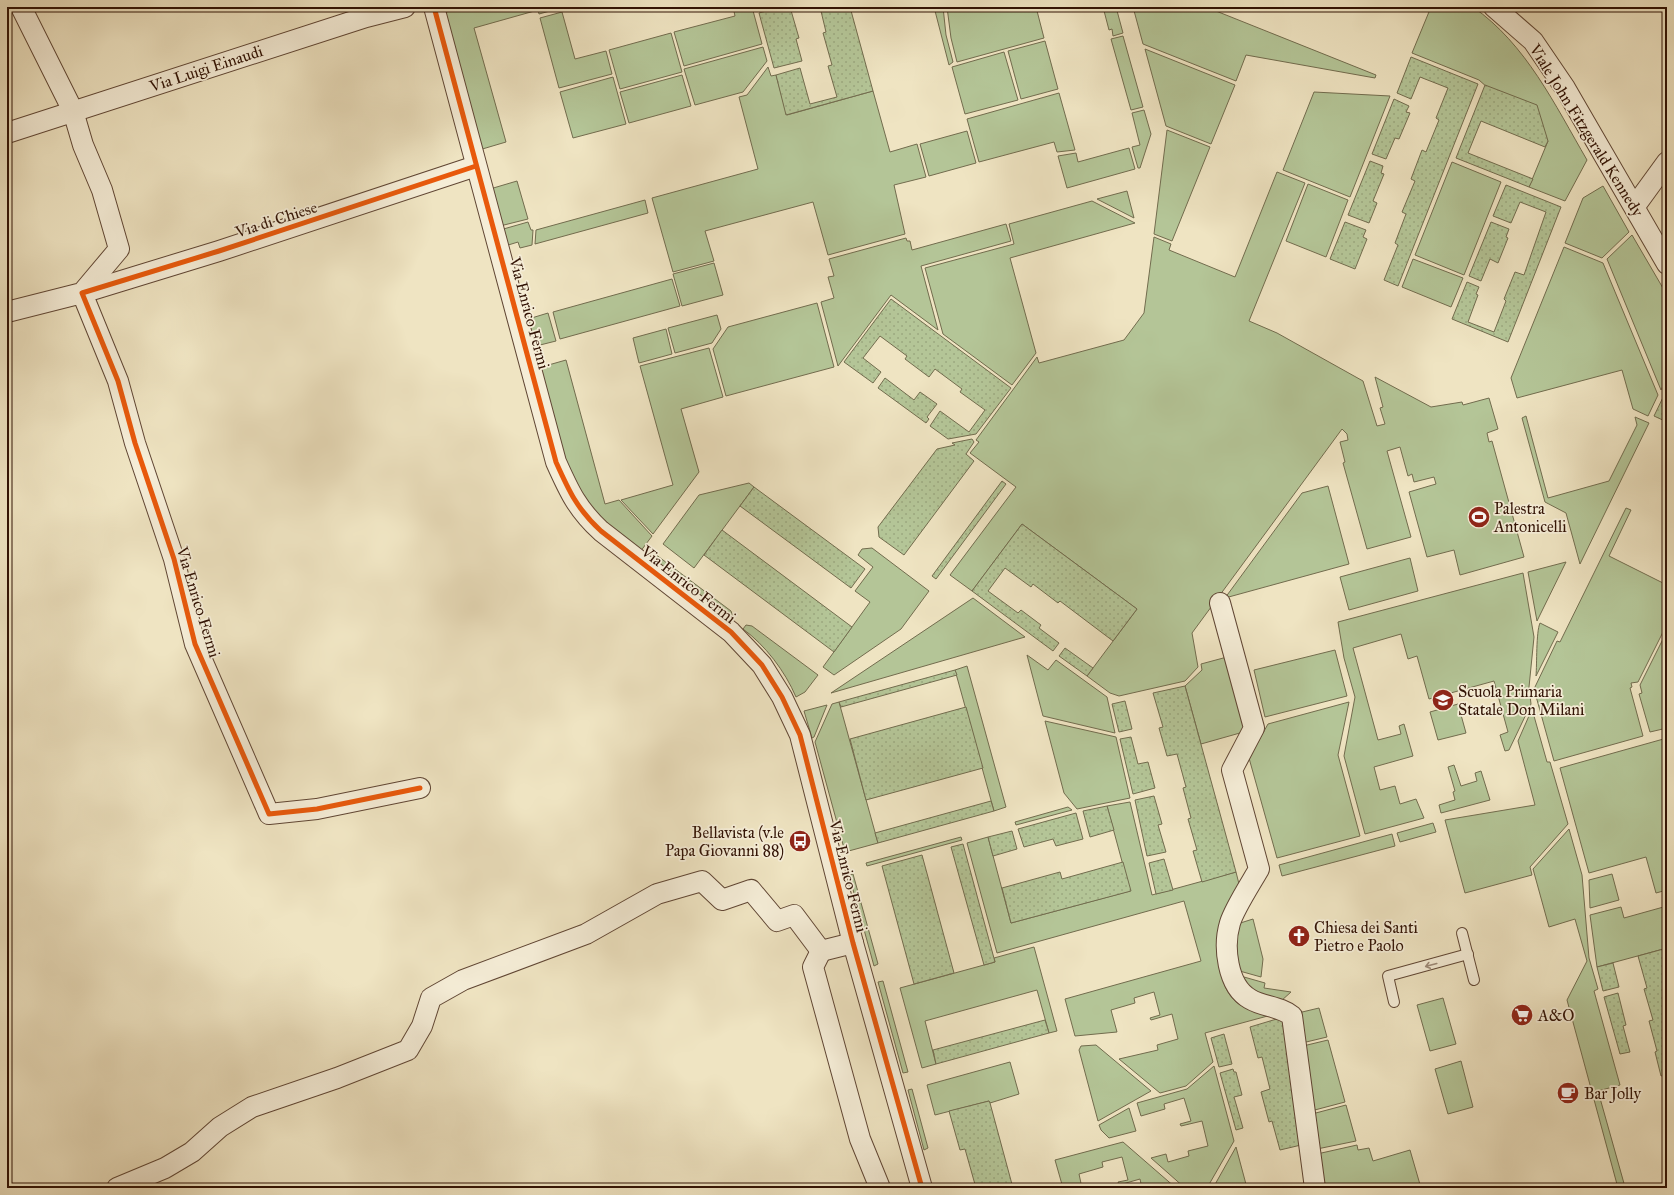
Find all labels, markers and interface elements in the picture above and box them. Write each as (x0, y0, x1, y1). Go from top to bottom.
street label: Viale John Fitzgerald Kennedy (1524, 40, 1648, 221)
street label: Via Luigi Einaudi (146, 41, 266, 97)
street label: Via di Chiese (232, 197, 320, 242)
street label: Via Enrico Fermi (505, 254, 554, 372)
place label: Palestra Antonicelli (1493, 499, 1567, 536)
sports icon: Palestra Antonicelli (1466, 504, 1492, 530)
street label: Via Enrico Fermi (637, 541, 740, 628)
street label: Via Enrico Fermi (172, 543, 225, 661)
place label: Scuola Primaria Statale Don Milani (1458, 682, 1585, 719)
school or university icon: Scuola Primaria Statale Don Milani (1430, 687, 1456, 713)
street label: Via Enrico Fermi (825, 817, 872, 935)
place label: Bellavista (v.le Papa Giovanni 88) (665, 823, 784, 861)
bus stop icon: Bellavista (v.le Papa Giovanni 88) (787, 828, 813, 854)
place label: Chiesa dei Santi Pietro e Paolo (1314, 918, 1419, 955)
church icon: Chiesa dei Santi Pietro e Paolo (1286, 923, 1312, 949)
one-way arrow (1424, 961, 1437, 969)
supermarket icon: A&O (1509, 1002, 1535, 1028)
place label: A&O (1537, 1006, 1575, 1025)
cafe icon: Bar Jolly (1555, 1080, 1581, 1106)
place label: Bar Jolly (1584, 1084, 1641, 1104)

